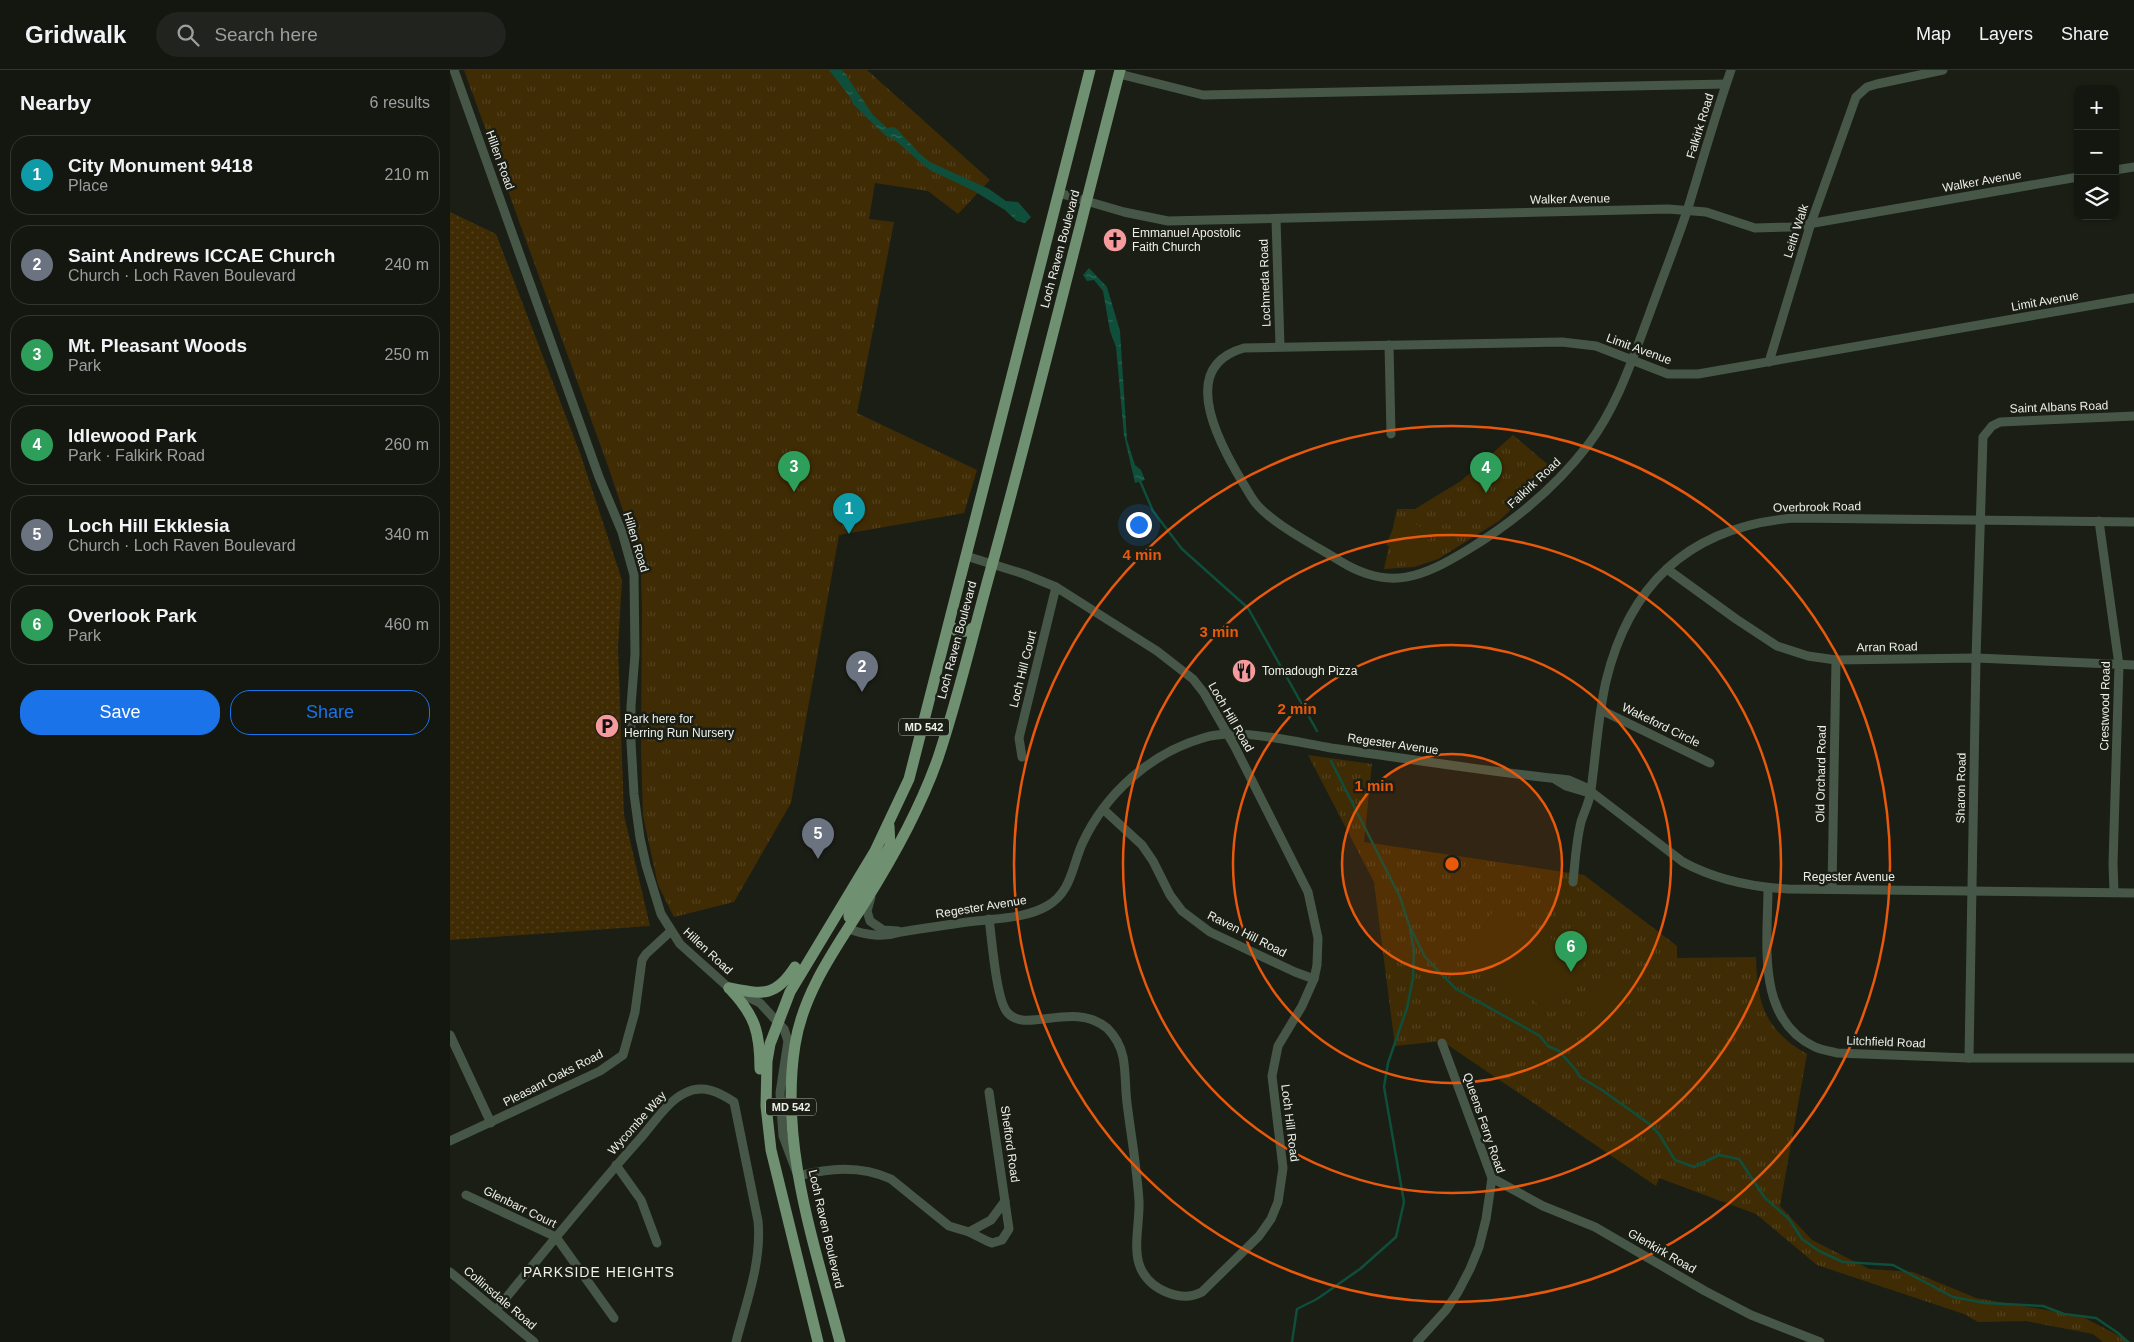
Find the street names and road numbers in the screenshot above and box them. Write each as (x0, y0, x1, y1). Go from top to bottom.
street label: Falkirk Road (1683, 92, 1717, 160)
street label: Hillen Road (483, 128, 517, 192)
street label: Walker Avenue (1941, 167, 2023, 195)
street label: Loch Raven Boulevard (1038, 189, 1082, 309)
street label: Walker Avenue (1530, 191, 1610, 207)
street label: Leith Walk (1781, 201, 1812, 260)
street label: Lochmeda Road (1256, 239, 1274, 327)
street label: Limit Avenue (2010, 288, 2080, 314)
street label: Limit Avenue (1604, 331, 1674, 367)
street label: Saint Albans Road (2009, 398, 2109, 416)
street label: Falkirk Road (1505, 455, 1563, 511)
street label: Overbrook Road (1773, 499, 1861, 515)
street label: Hillen Road (620, 510, 652, 574)
street label: Loch Raven Boulevard (935, 580, 979, 700)
street label: Loch Hill Court (1007, 628, 1039, 709)
street label: Arran Road (1856, 639, 1918, 655)
street label: Crestwood Road (2097, 661, 2113, 751)
street label: Loch Hill Road (1205, 680, 1257, 754)
street label: Wakeford Circle (1620, 700, 1703, 750)
road number: MD 542 (899, 719, 949, 736)
street label: Old Orchard Road (1813, 725, 1829, 823)
street label: Regester Avenue (1347, 731, 1440, 757)
street label: Sharon Road (1953, 753, 1969, 823)
street label: Regester Avenue (1803, 870, 1895, 884)
street label: Regester Avenue (935, 893, 1028, 921)
street label: Raven Hill Road (1205, 908, 1289, 960)
street label: Hillen Road (681, 925, 735, 977)
street label: Litchfield Road (1846, 1034, 1926, 1050)
street label: Pleasant Oaks Road (501, 1047, 605, 1109)
street label: Queens Ferry Road (1460, 1071, 1508, 1175)
street label: Loch Hill Road (1278, 1083, 1302, 1163)
street label: Wycombe Way (605, 1089, 669, 1157)
road number: MD 542 (766, 1098, 816, 1116)
street label: Shefford Road (998, 1105, 1022, 1183)
street label: Loch Raven Boulevard (806, 1168, 846, 1290)
street label: Glenbarr Court (481, 1183, 559, 1231)
street label: Glenkirk Road (1626, 1226, 1698, 1276)
street label: Collinsdale Road (461, 1263, 539, 1333)

